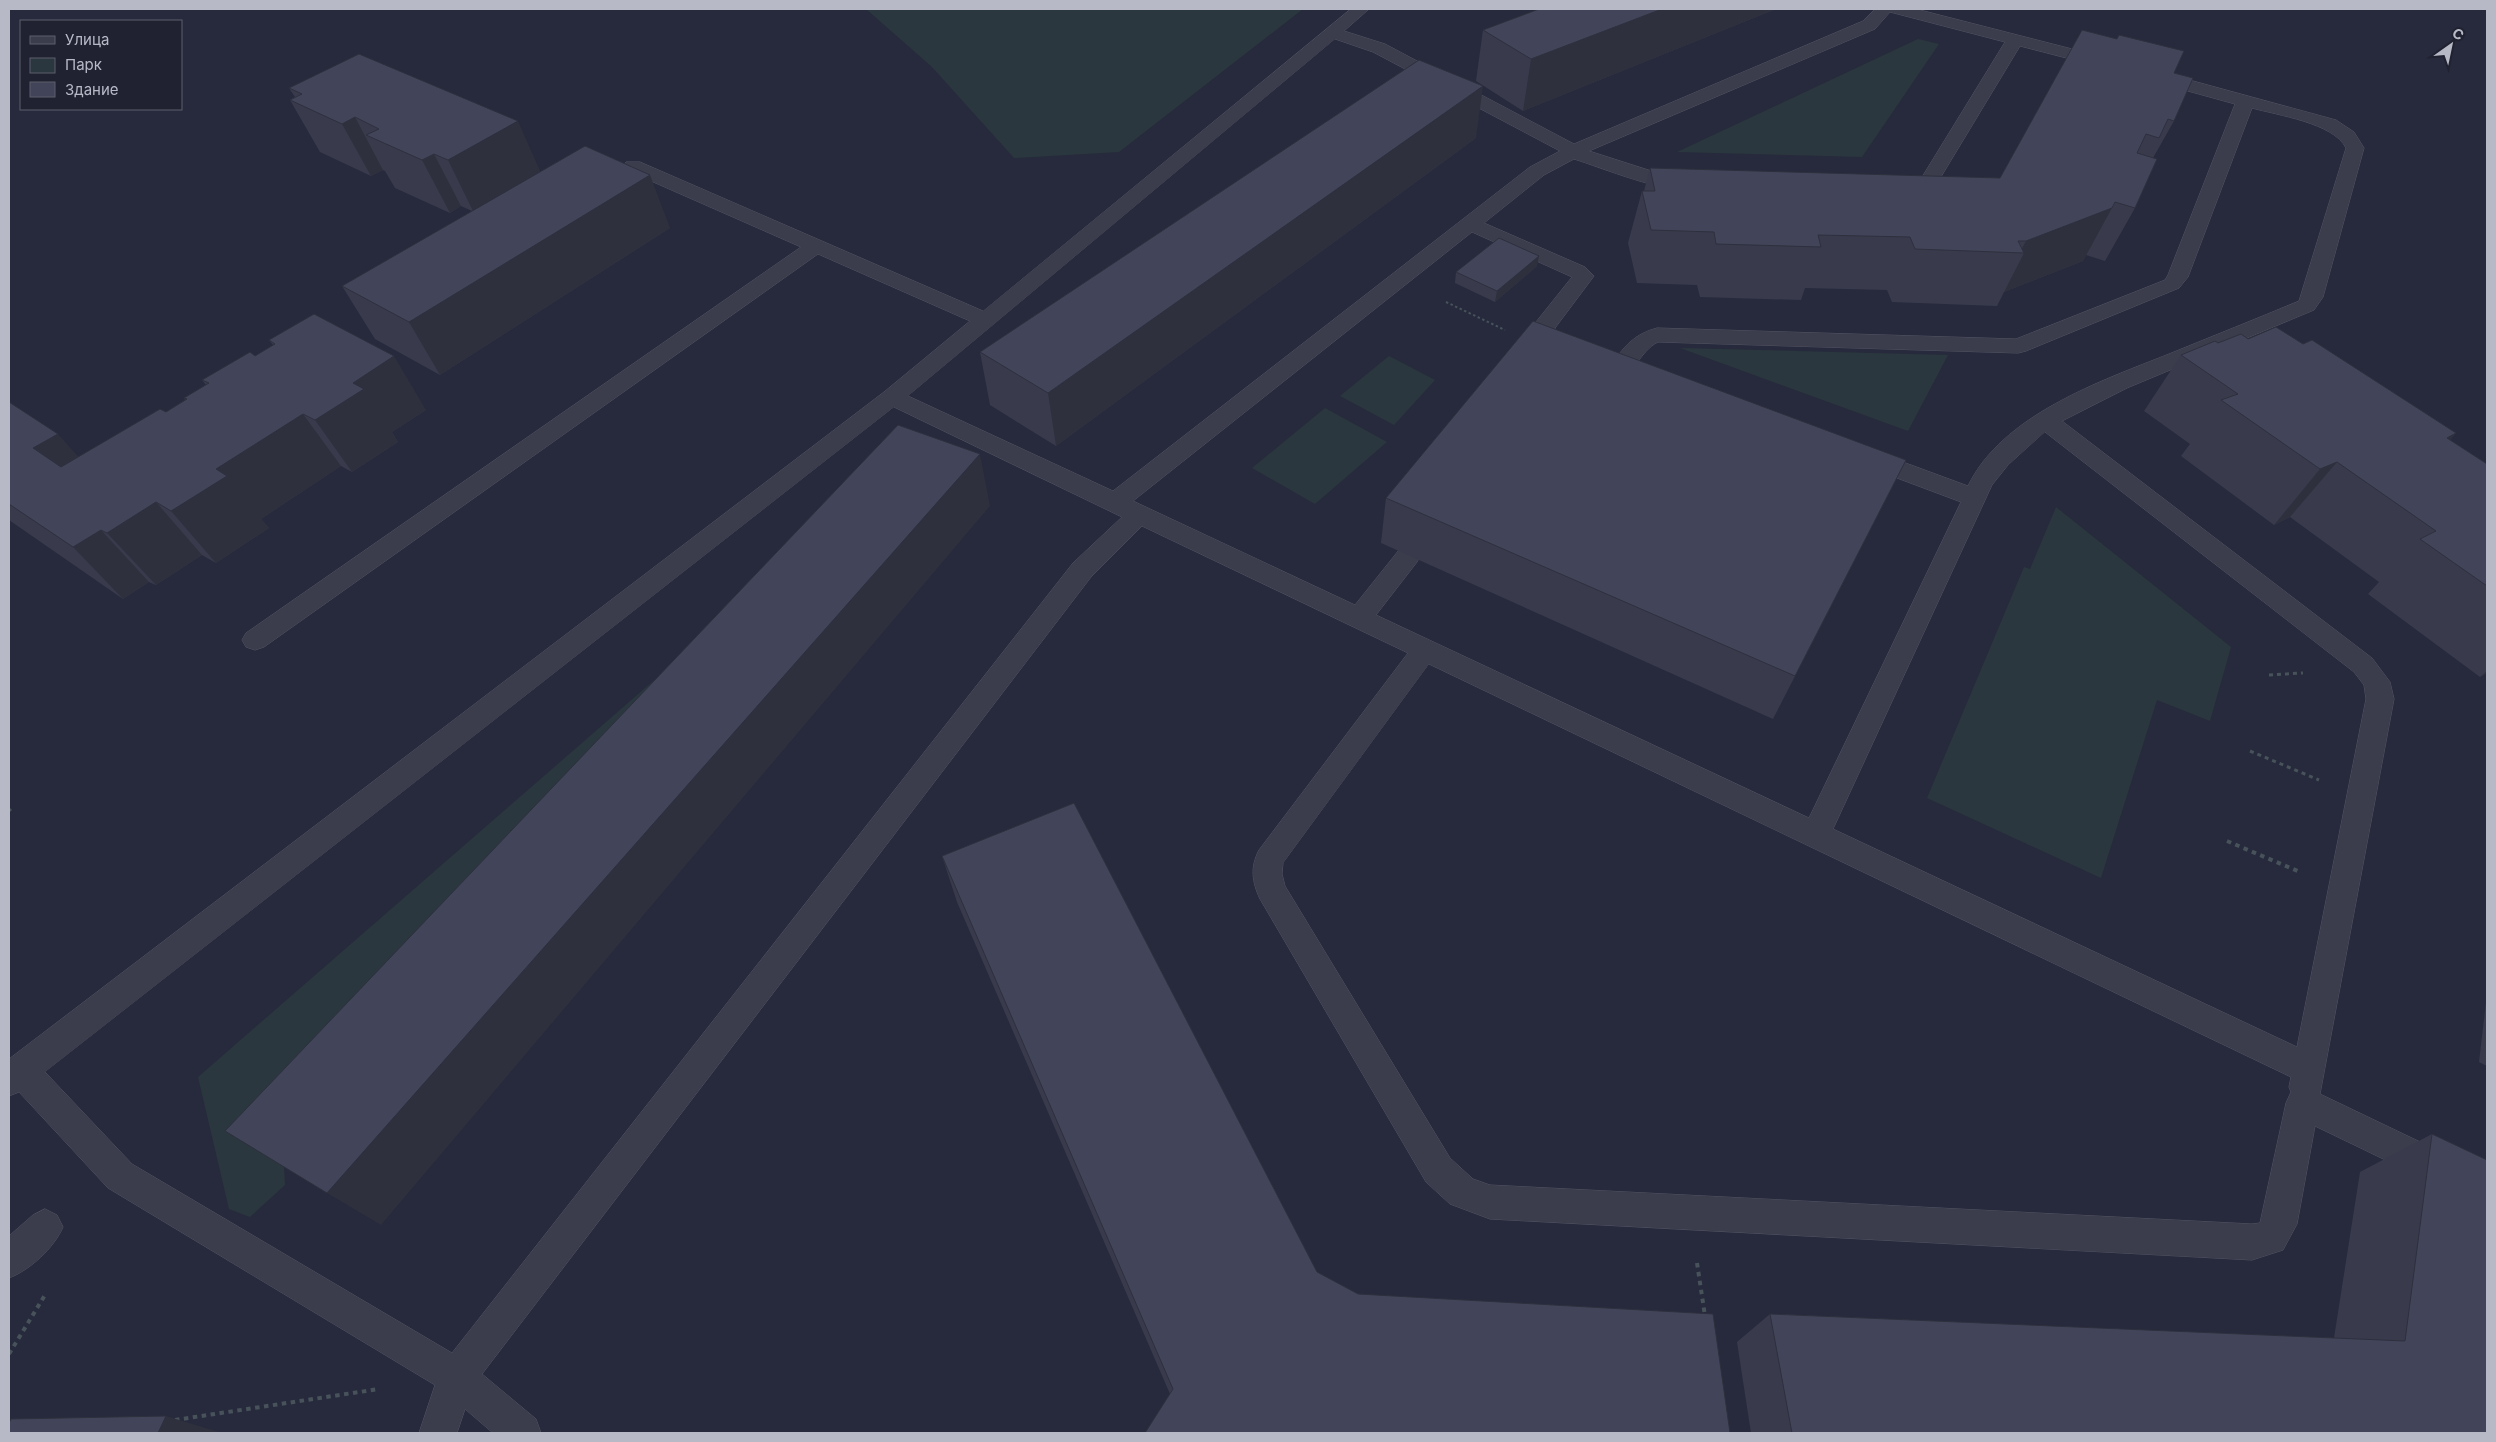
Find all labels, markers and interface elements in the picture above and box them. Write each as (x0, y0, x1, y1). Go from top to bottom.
legend (20, 20, 182, 110)
north arrow (2426, 20, 2476, 70)
text: С (2449, 24, 2467, 44)
text: Улица (65, 30, 109, 49)
text: Парк (65, 55, 102, 74)
text: Здание (65, 80, 119, 99)

